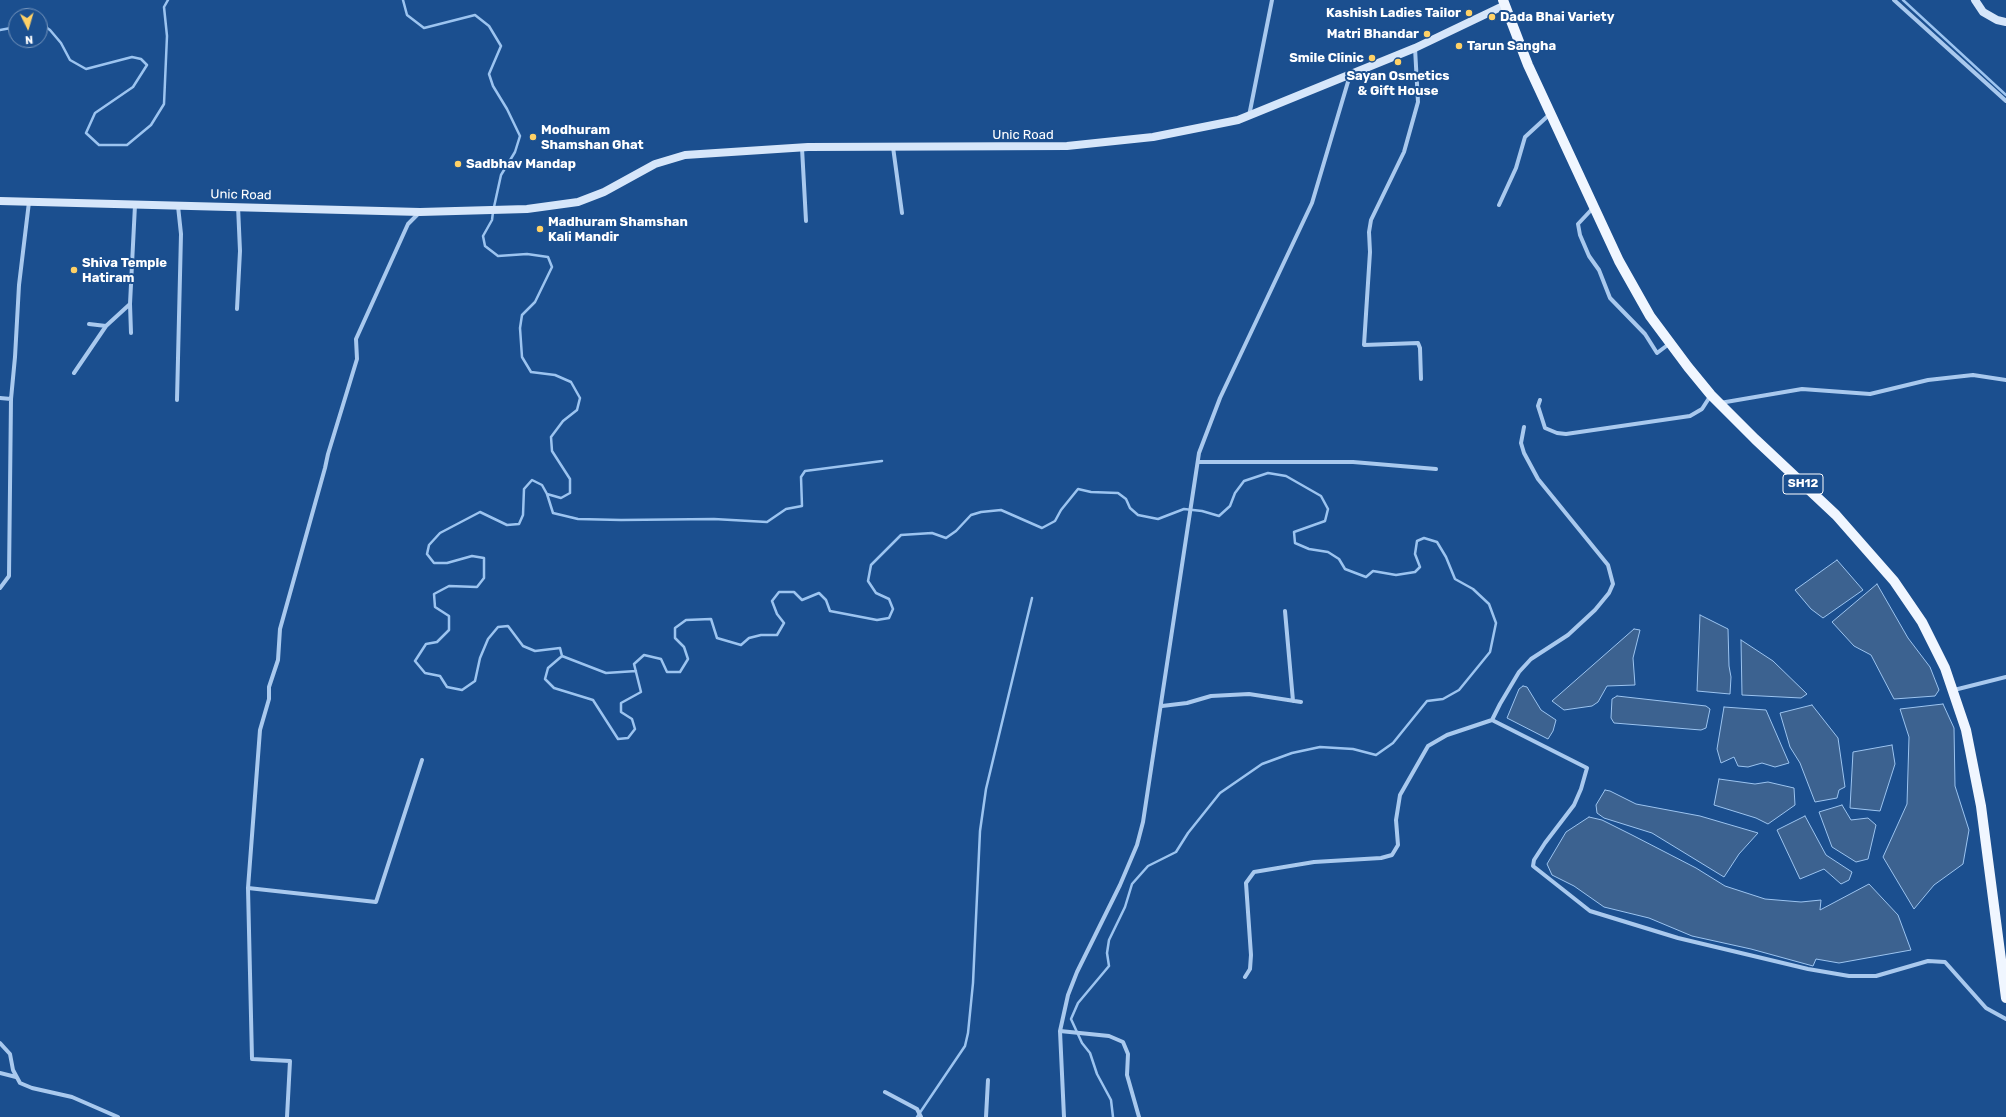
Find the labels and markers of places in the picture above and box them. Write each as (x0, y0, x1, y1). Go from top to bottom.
place label: Kashish Ladies Tailor (1326, 5, 1461, 21)
marker: Kashish Ladies Tailor (1464, 8, 1474, 18)
place label: Dada Bhai Variety (1500, 9, 1614, 25)
marker: Dada Bhai Variety (1487, 12, 1497, 22)
place label: Matri Bhandar (1327, 26, 1419, 42)
marker: Matri Bhandar (1422, 29, 1432, 39)
place label: Tarun Sangha (1467, 38, 1556, 54)
marker: Tarun Sangha (1454, 41, 1464, 51)
place label: Smile Clinic (1289, 50, 1364, 66)
marker: Smile Clinic (1367, 53, 1377, 63)
marker: Sayan Osmetics & Gift House (1393, 57, 1403, 67)
place label: Sayan Osmetics & Gift House (1346, 68, 1450, 99)
place label: Modhuram Shamshan Ghat (541, 122, 644, 153)
marker: Modhuram Shamshan Ghat (528, 132, 538, 142)
place label: Sadbhav Mandap (466, 156, 576, 172)
marker: Sadbhav Mandap (453, 159, 463, 169)
place label: Madhuram Shamshan Kali Mandir (548, 214, 688, 245)
marker: Madhuram Shamshan Kali Mandir (535, 224, 545, 234)
place label: Shiva Temple Hatiram (82, 255, 167, 286)
marker: Shiva Temple Hatiram (69, 265, 79, 275)

